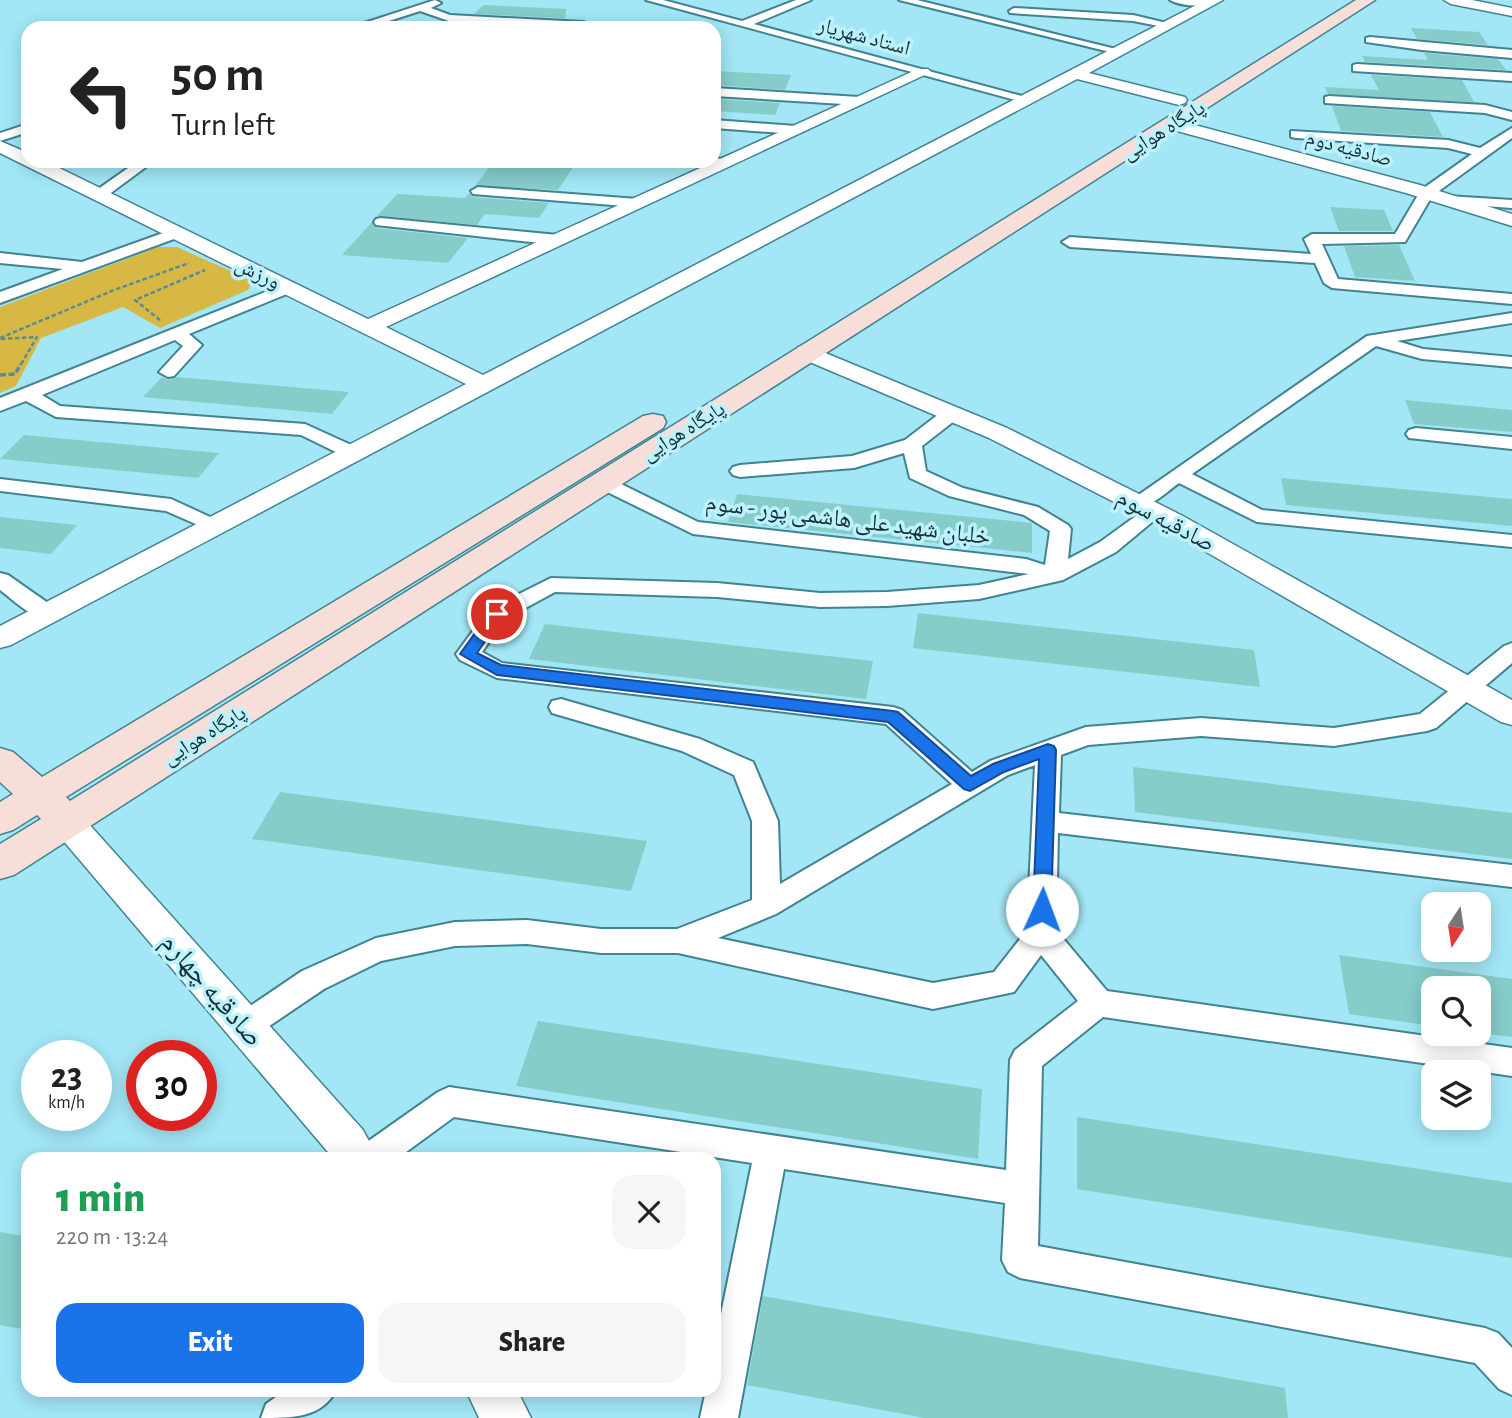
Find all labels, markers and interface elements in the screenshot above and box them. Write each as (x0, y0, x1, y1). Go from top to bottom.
street label: استاد شهریار (814, 14, 912, 60)
icon: left (56, 49, 147, 140)
text: 50 m (171, 51, 265, 100)
street label: پایگاه هوایی (1118, 97, 1210, 166)
text: Turn left (171, 109, 275, 141)
street label: صادقیه دوم (1303, 127, 1394, 173)
street label: ورزش (231, 254, 284, 295)
street label: پایگاه هوایی (638, 398, 730, 467)
street label: صادقیه سوم (1111, 485, 1218, 559)
street label: خلبان شهید علی هاشمی پور - سوم (704, 491, 992, 552)
pin (467, 584, 527, 644)
icon: arrive (478, 595, 516, 633)
street label: پایگاه هوایی (159, 702, 251, 771)
position arrow (1005, 873, 1079, 947)
north arrow (1421, 892, 1491, 962)
map controls (1421, 892, 1491, 1130)
street label: صادقیه چهارم (153, 928, 268, 1054)
button: search (1421, 976, 1491, 1046)
speed limit sign: 30 (126, 1040, 217, 1131)
text: 23 (51, 1059, 82, 1094)
button: layers (1421, 1060, 1491, 1130)
text: km/h (48, 1094, 85, 1112)
button: close (612, 1175, 686, 1249)
text: 1 min (56, 1177, 145, 1219)
text: 220 m · 13:24 (56, 1226, 168, 1249)
button: Exit (56, 1303, 364, 1383)
button: Share (378, 1303, 686, 1383)

